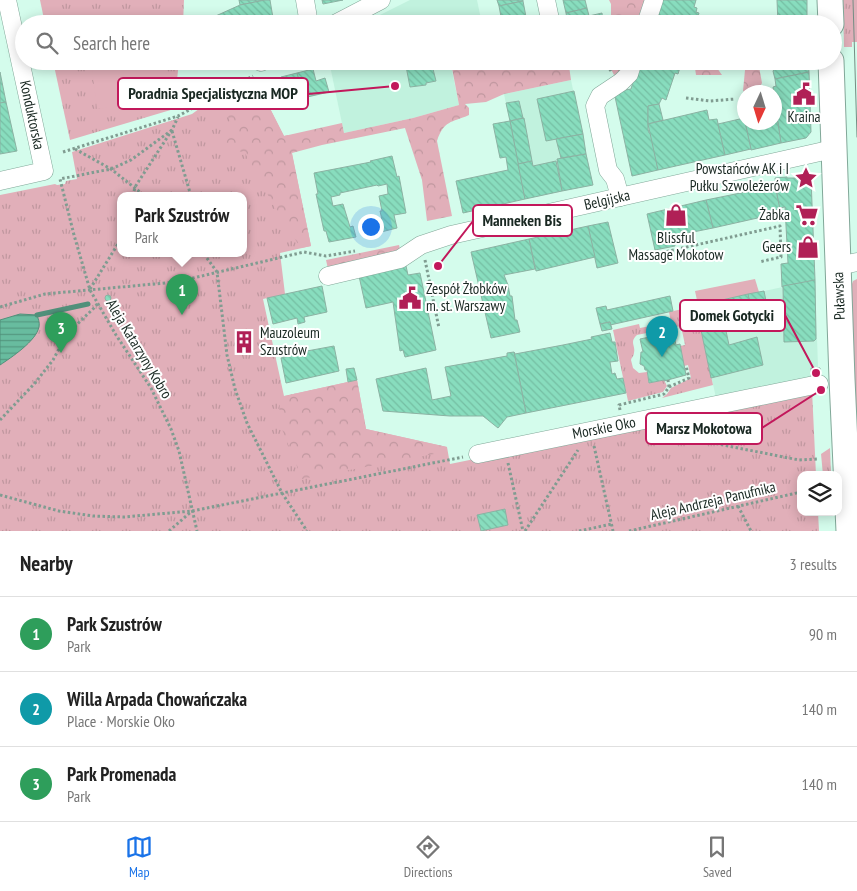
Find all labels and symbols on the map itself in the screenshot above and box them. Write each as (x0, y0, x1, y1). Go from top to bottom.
callout: Poradnia Specjalistyczna MOP (118, 78, 308, 109)
street label: Konduktorska (16, 79, 49, 151)
public building icon: Kraina (791, 81, 817, 107)
text: Poradnia Specjalistyczna MOP (128, 83, 298, 103)
north arrow (737, 85, 782, 130)
place label: Kraina (787, 107, 821, 126)
place label: Powstańców AK i I Pułku Szwoleżerów (690, 159, 789, 195)
place icon: Powstańców AK i I Pułku Szwoleżerów (793, 165, 819, 191)
street label: Belgijska (582, 185, 632, 214)
shop icon: Blissful Massage Mokotow (663, 202, 689, 228)
supermarket icon: Żabka (794, 202, 820, 228)
callout: Manneken Bis (473, 205, 572, 236)
place label: Żabka (759, 205, 790, 224)
text: Manneken Bis (482, 210, 562, 230)
your location (358, 214, 384, 240)
place label: Blissful Massage Mokotow (629, 228, 724, 264)
shop icon: Geers (795, 234, 821, 260)
place label: Geers (762, 237, 791, 256)
street label: Puławska (828, 272, 849, 320)
pin: 1 (166, 274, 198, 315)
place label: Zespół Żłobków m. st. Warszawy (426, 279, 507, 315)
public building icon: Zespół Żłobków m. st. Warszawy (397, 285, 423, 311)
street label: Aleja Katarzyny Kobro (102, 295, 177, 402)
callout: Domek Gotycki (680, 300, 785, 331)
text: Domek Gotycki (690, 305, 774, 325)
pin: 3 (45, 312, 77, 353)
pin: 2 (646, 316, 678, 357)
place label: Mauzoleum Szustrów (260, 323, 320, 359)
building icon: Mauzoleum Szustrów (231, 329, 257, 355)
street label: Morskie Oko (571, 412, 637, 443)
callout: Marsz Mokotowa (646, 413, 762, 444)
text: Marsz Mokotowa (656, 418, 752, 438)
street label: Aleja Andrzeja Panufnika (648, 477, 777, 524)

